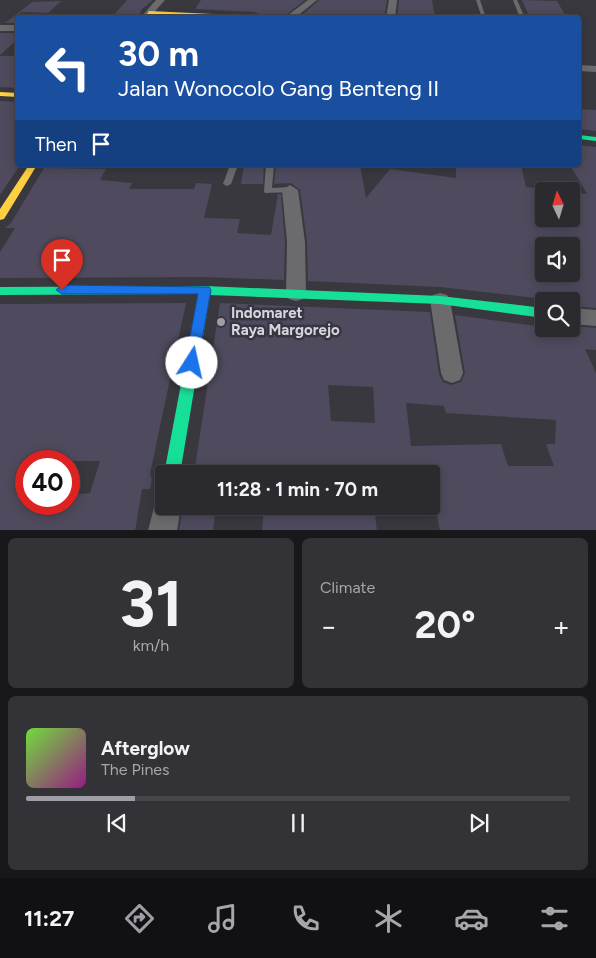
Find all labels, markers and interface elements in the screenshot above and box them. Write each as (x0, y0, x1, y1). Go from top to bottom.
text: 30 m (118, 33, 199, 75)
icon: left (35, 35, 100, 100)
text: Jalan Wonocolo Gang Benteng II (118, 75, 439, 102)
icon: arrive (87, 130, 115, 158)
text: Then (35, 133, 77, 156)
north arrow (535, 182, 580, 228)
map controls (535, 182, 580, 337)
button: sound (535, 237, 580, 282)
pin (41, 239, 83, 290)
icon: arrive (48, 246, 76, 274)
button: search (535, 292, 580, 337)
place label: Indomaret Raya Margorejo (231, 304, 340, 339)
marker: Indomaret Raya Margorejo (215, 316, 227, 328)
position arrow (165, 336, 217, 388)
speed limit sign: 40 (15, 450, 80, 515)
text: 11:28 · 1 min · 70 m (217, 478, 378, 501)
text: 31 (119, 564, 183, 642)
text: Climate (320, 578, 375, 597)
text: 20° (415, 602, 476, 648)
text: − (320, 609, 337, 643)
text: + (553, 609, 570, 643)
text: km/h (133, 636, 169, 655)
text: Afterglow (101, 737, 190, 760)
text: The Pines (101, 760, 170, 779)
icon: previous (103, 809, 131, 837)
icon: pause (284, 809, 312, 837)
icon: next (465, 809, 493, 837)
icon: directions (122, 901, 157, 936)
icon: music (205, 901, 240, 936)
icon: phone (288, 901, 323, 936)
icon: climate (371, 901, 406, 936)
icon: car (454, 901, 489, 936)
icon: filters (537, 901, 572, 936)
text: 11:27 (24, 905, 74, 932)

